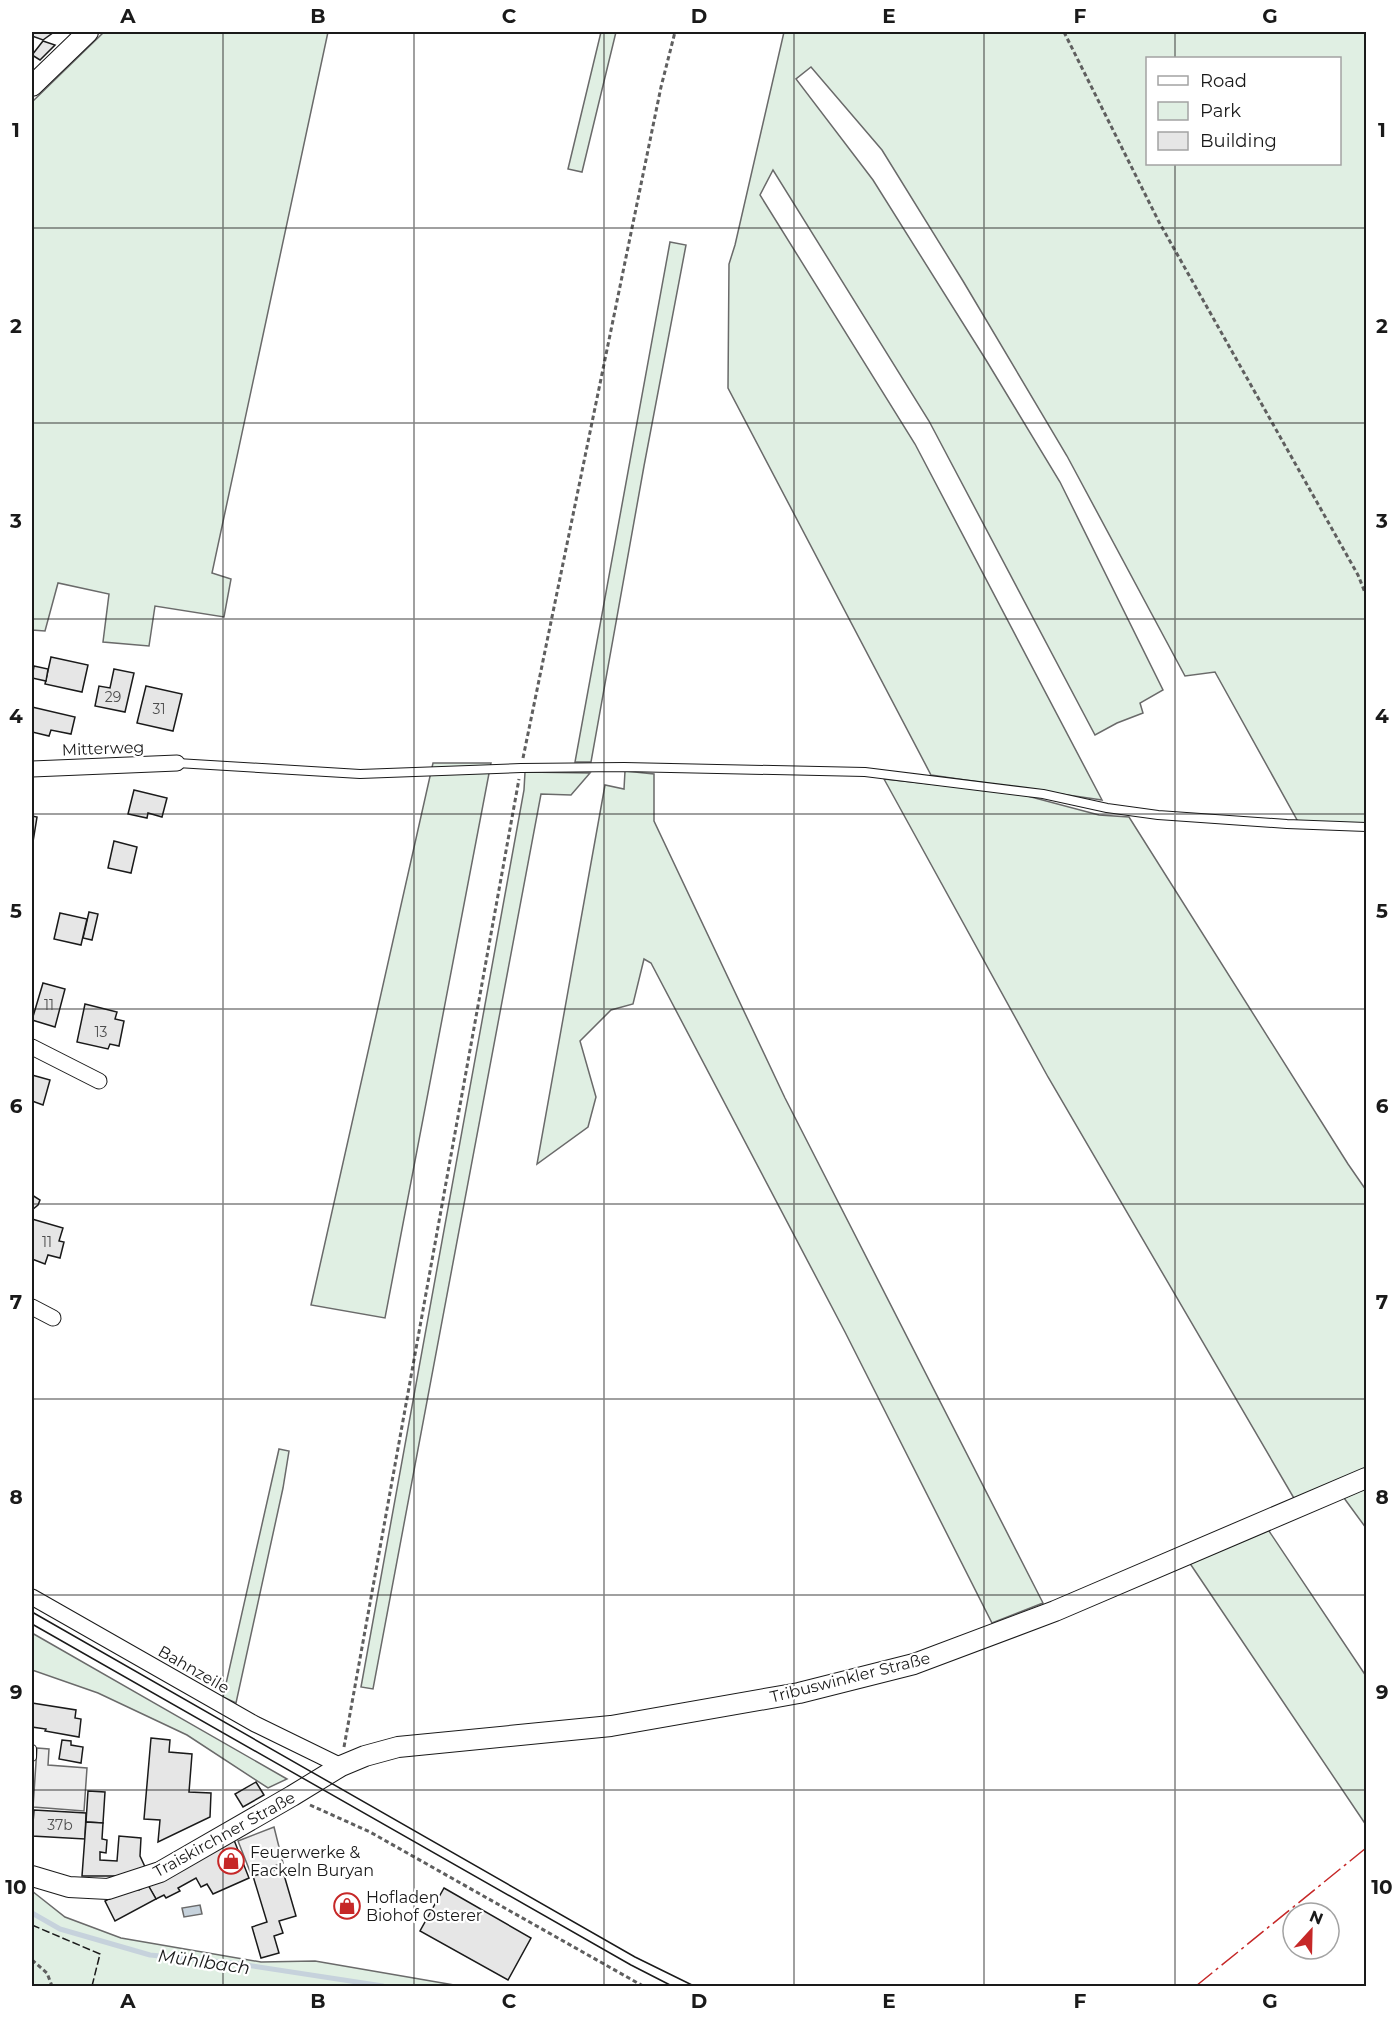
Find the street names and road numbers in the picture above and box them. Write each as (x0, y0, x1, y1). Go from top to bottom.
street label: Mitterweg (61, 738, 145, 759)
street label: Bahnzeile (155, 1641, 233, 1697)
street label: Tribuswinkler Straße (768, 1648, 932, 1707)
street label: Traiskirchner Straße (150, 1788, 298, 1881)

